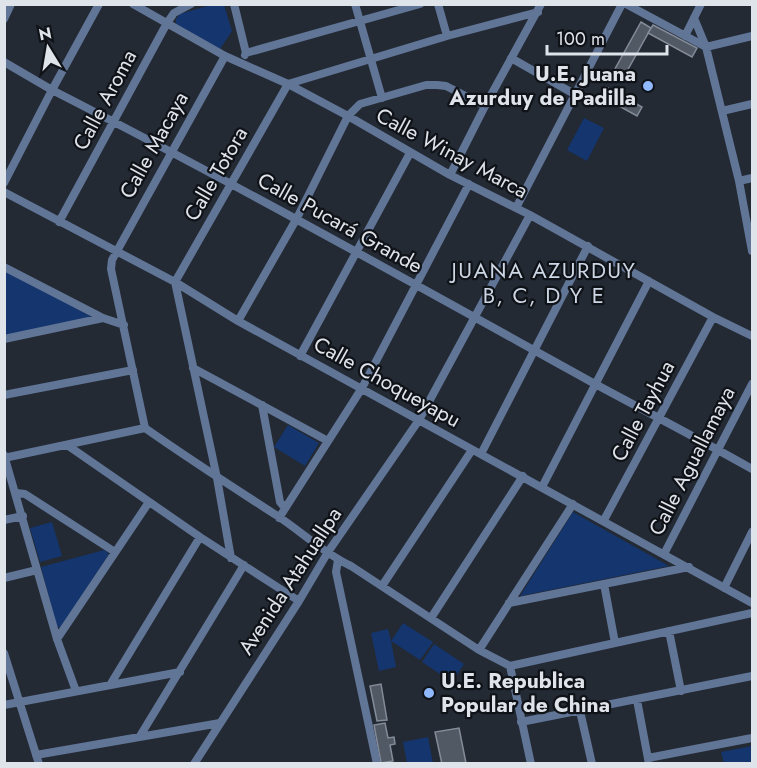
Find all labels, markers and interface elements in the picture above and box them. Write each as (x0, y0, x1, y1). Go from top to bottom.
north arrow (18, 18, 78, 78)
scale bar (547, 18, 667, 56)
text: N (37, 21, 54, 46)
text: 100 m (556, 26, 605, 52)
street label: Calle Aroma (66, 44, 144, 156)
place label: U.E. Juana Azurduy de Padilla (448, 59, 636, 113)
marker: U.E. Juana Azurduy de Padilla (641, 79, 655, 93)
street label: Calle Macaya (112, 86, 196, 204)
street label: Calle Winay Marca (371, 100, 533, 206)
street label: Calle Totora (177, 121, 255, 227)
street label: Calle Pucará Grande (252, 165, 428, 281)
district label: JUANA AZURDUY B, C, D Y E (449, 254, 636, 311)
street label: Calle Choqueyapu (308, 329, 466, 435)
street label: Calle Tayhua (604, 355, 682, 467)
street label: Calle Aguallamaya (641, 381, 743, 541)
street label: Avenida Atahuallpa (231, 501, 349, 661)
place label: U.E. Republica Popular de China (441, 666, 610, 720)
marker: U.E. Republica Popular de China (422, 686, 436, 700)

